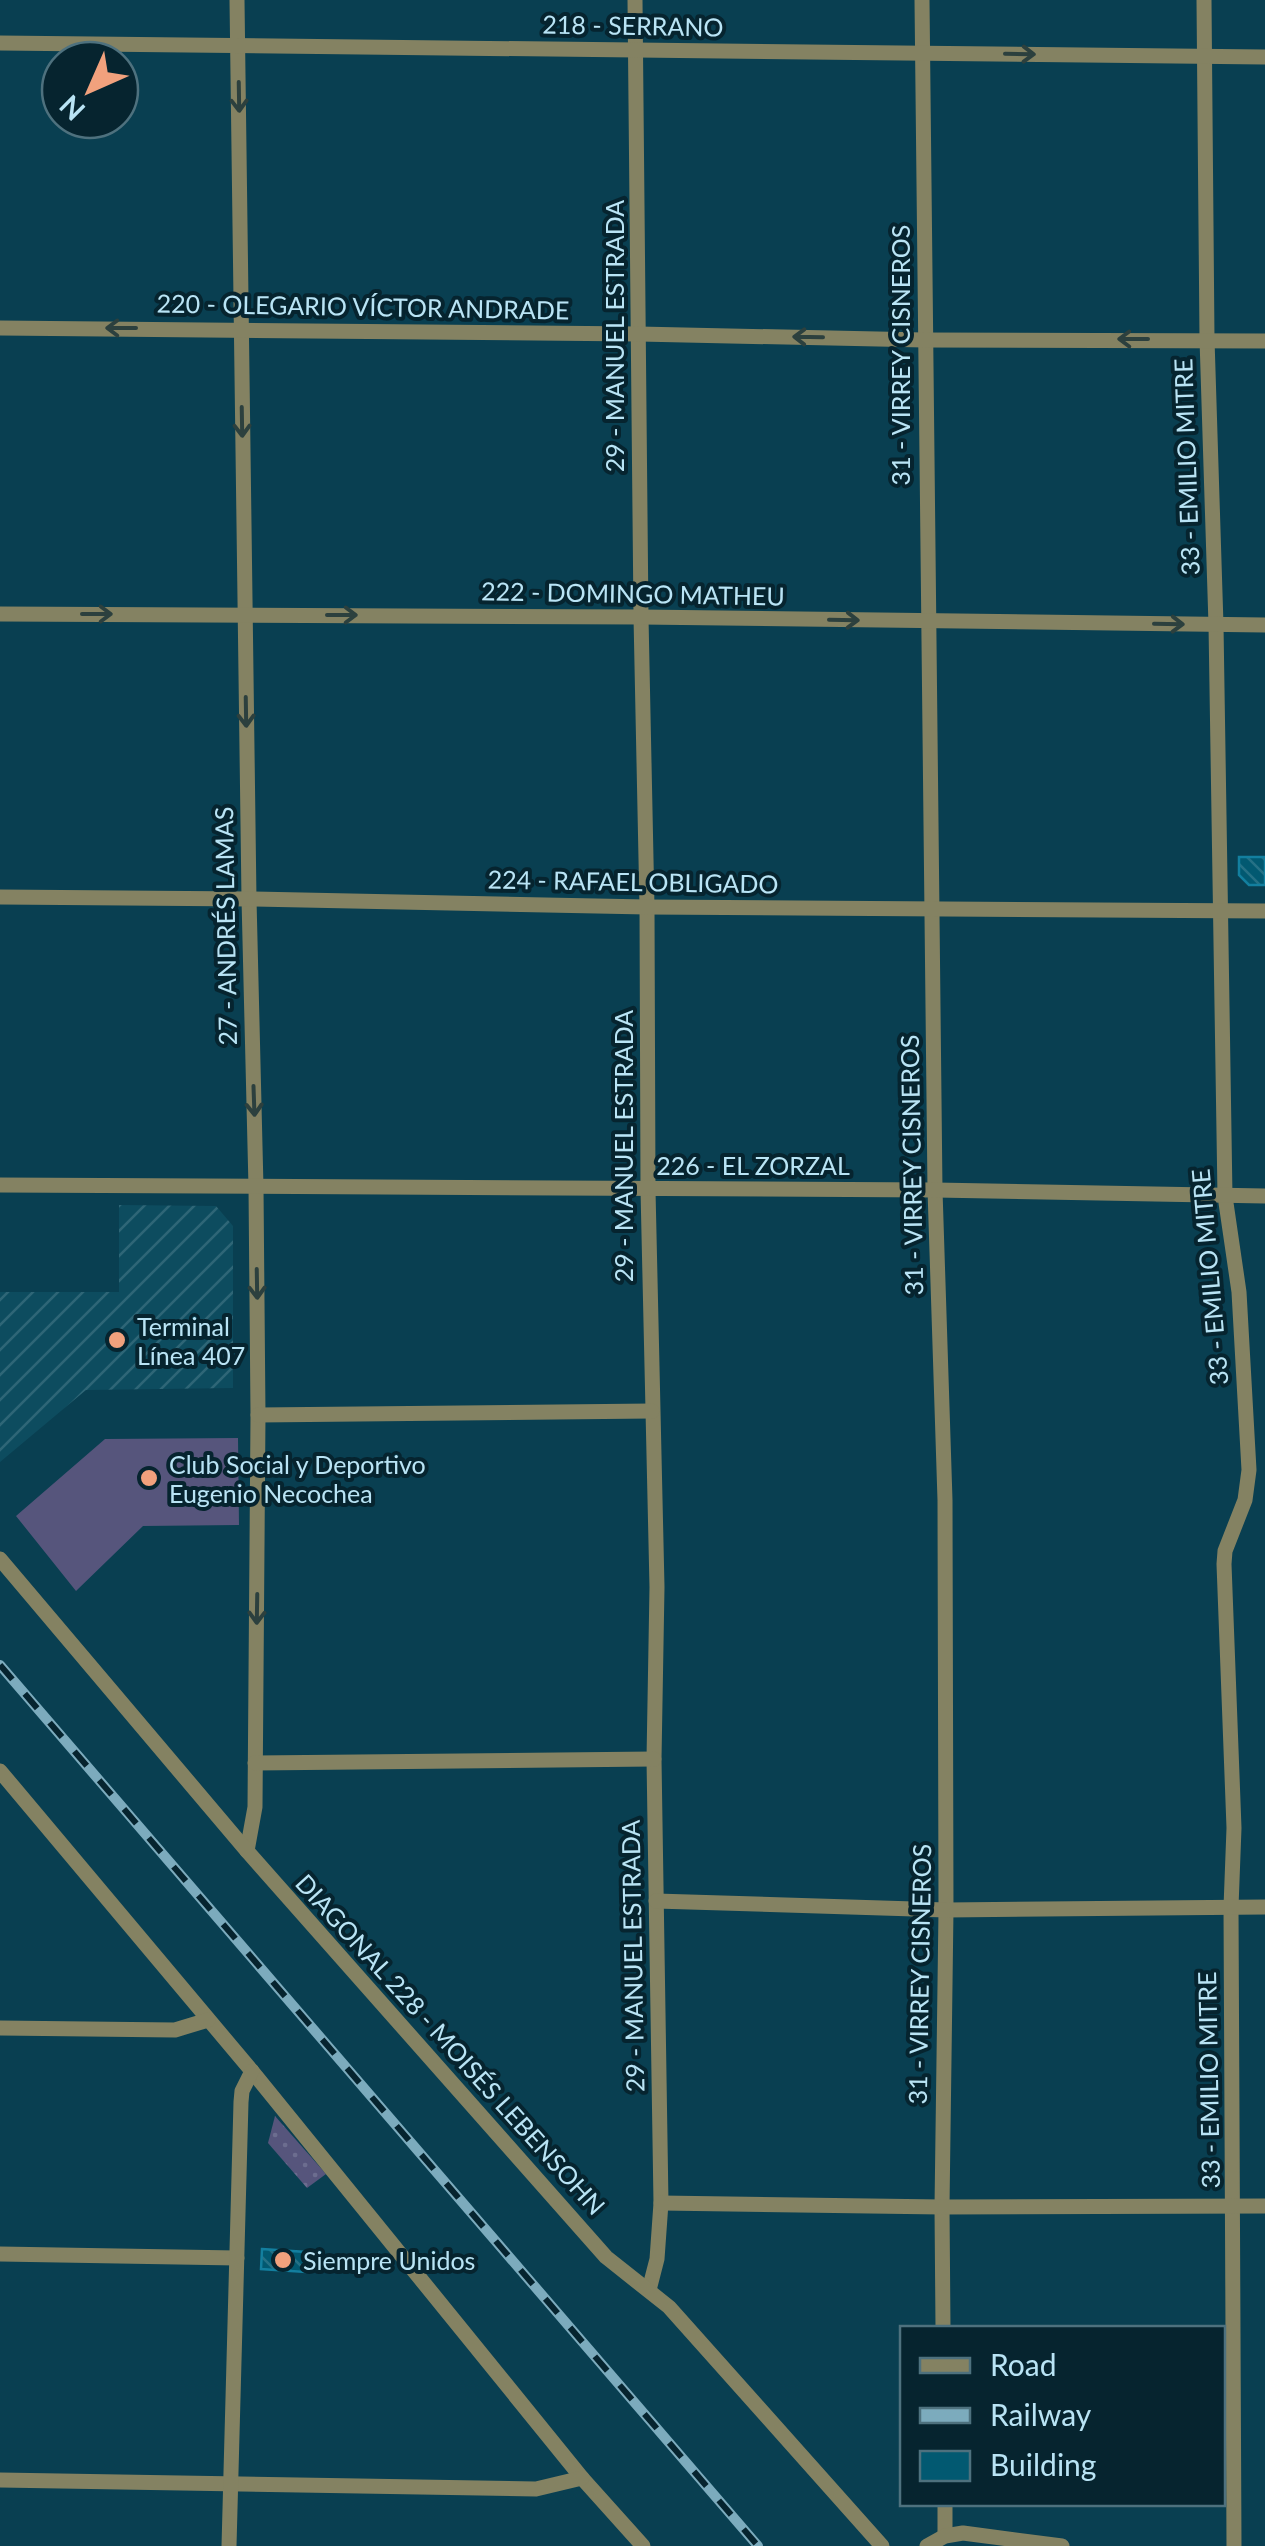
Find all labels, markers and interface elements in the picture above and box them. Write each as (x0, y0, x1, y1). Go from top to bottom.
street label: 218 - SERRANO (542, 8, 724, 42)
north arrow (40, 40, 140, 140)
one-way arrow (1004, 45, 1036, 64)
one-way arrow (229, 81, 248, 113)
text: N (52, 89, 91, 128)
street label: 29 - MANUEL ESTRADA (599, 200, 629, 472)
street label: 31 - VIRREY CISNEROS (885, 225, 915, 485)
street label: 220 - OLEGARIO VÍCTOR ANDRADE (156, 287, 570, 325)
one-way arrow (106, 319, 138, 338)
one-way arrow (792, 328, 824, 346)
one-way arrow (1117, 330, 1150, 348)
street label: 33 - EMILIO MITRE (1167, 358, 1205, 576)
one-way arrow (232, 406, 252, 438)
street label: 222 - DOMINGO MATHEU (481, 575, 785, 611)
one-way arrow (80, 604, 113, 624)
one-way arrow (324, 606, 357, 624)
one-way arrow (826, 610, 859, 630)
one-way arrow (1152, 614, 1184, 634)
one-way arrow (236, 695, 255, 727)
street label: 27 - ANDRÉS LAMAS (208, 806, 242, 1046)
street label: 224 - RAFAEL OBLIGADO (487, 863, 779, 899)
street label: 29 - MANUEL ESTRADA (608, 1010, 638, 1282)
street label: 31 - VIRREY CISNEROS (894, 1034, 928, 1296)
one-way arrow (245, 1085, 264, 1117)
street label: 226 - EL ZORZAL (656, 1150, 850, 1180)
street label: 33 - EMILIO MITRE (1185, 1168, 1233, 1386)
one-way arrow (248, 1268, 266, 1300)
place label: Terminal Línea 407 (137, 1311, 245, 1370)
marker: Terminal Línea 407 (106, 1329, 128, 1351)
place label: Club Social y Deportivo Eugenio Necochea (169, 1449, 426, 1508)
marker: Club Social y Deportivo Eugenio Necochea (138, 1467, 160, 1489)
one-way arrow (248, 1592, 266, 1625)
street label: 29 - MANUEL ESTRADA (615, 1819, 649, 2092)
street label: 31 - VIRREY CISNEROS (902, 1843, 936, 2105)
street label: DIAGONAL 228 - MOISÉS LEBENSOHN (290, 1868, 612, 2220)
street label: 33 - EMILIO MITRE (1191, 1971, 1225, 2189)
place label: Siempre Unidos (303, 2245, 475, 2275)
marker: Siempre Unidos (272, 2249, 294, 2271)
legend (900, 2326, 1225, 2506)
text: Road (990, 2346, 1057, 2382)
text: Railway (990, 2396, 1092, 2432)
text: Building (990, 2446, 1096, 2482)

